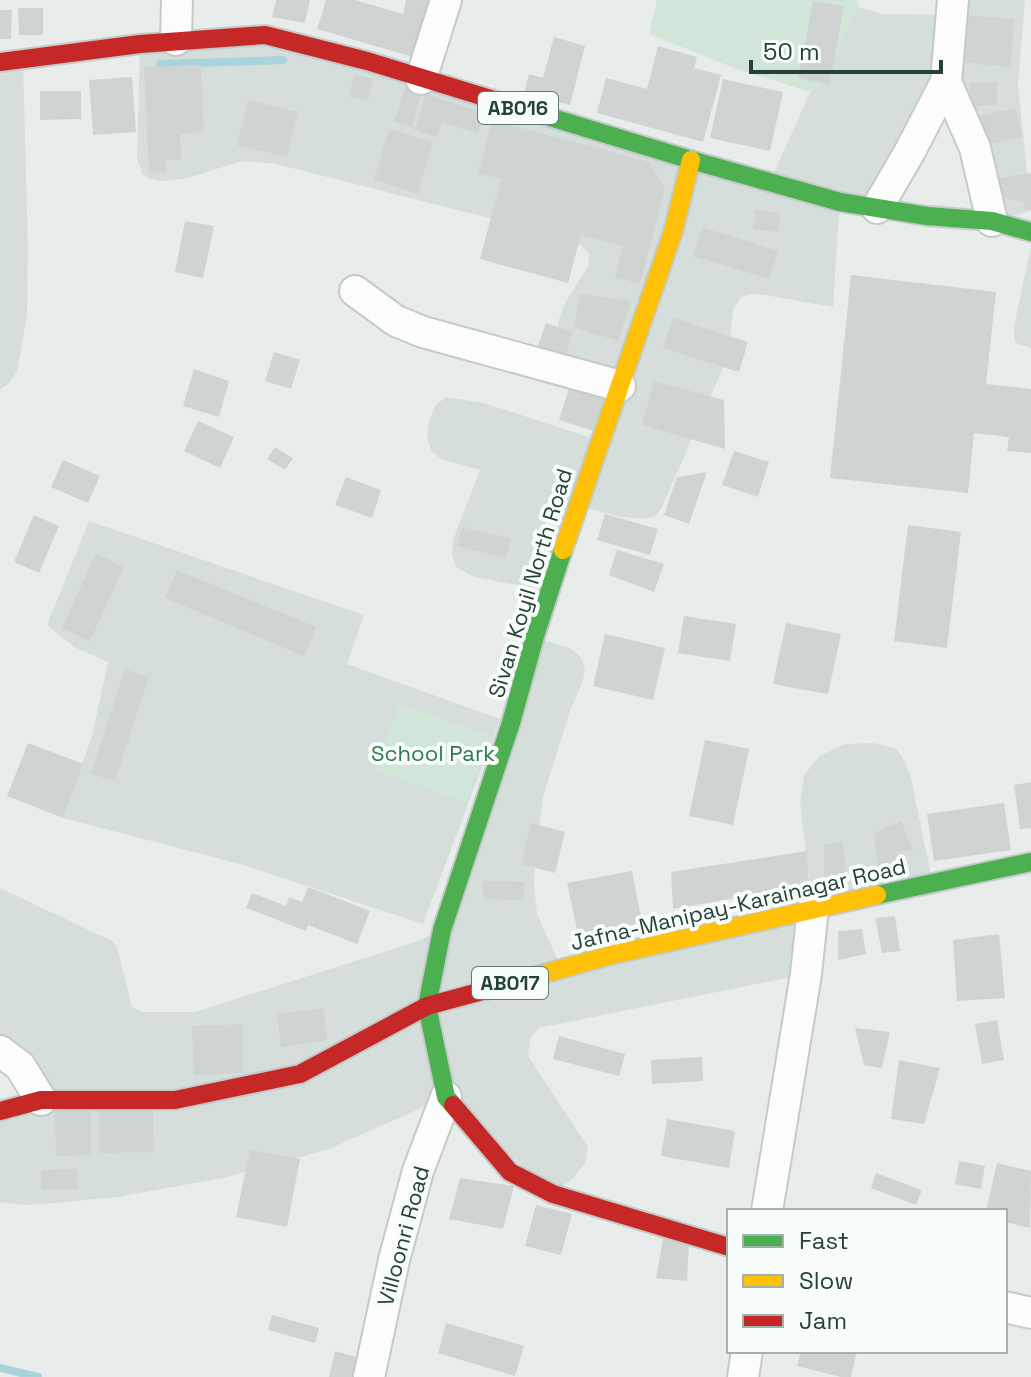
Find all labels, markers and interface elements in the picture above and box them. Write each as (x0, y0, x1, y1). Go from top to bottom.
scale bar (751, 24, 941, 74)
text: 50 m (763, 36, 820, 67)
road number: AB016 (478, 92, 558, 124)
street label: Sivan Koyil North Road (482, 465, 578, 701)
park label: School Park (371, 739, 495, 767)
street label: Jafna-Manipay-Karainagar Road (568, 852, 908, 956)
road number: AB017 (472, 967, 548, 999)
street label: Villoonri Road (371, 1163, 435, 1309)
legend (727, 1209, 1007, 1353)
text: Fast (799, 1225, 849, 1256)
text: Slow (799, 1265, 853, 1296)
text: Jam (799, 1305, 847, 1336)

